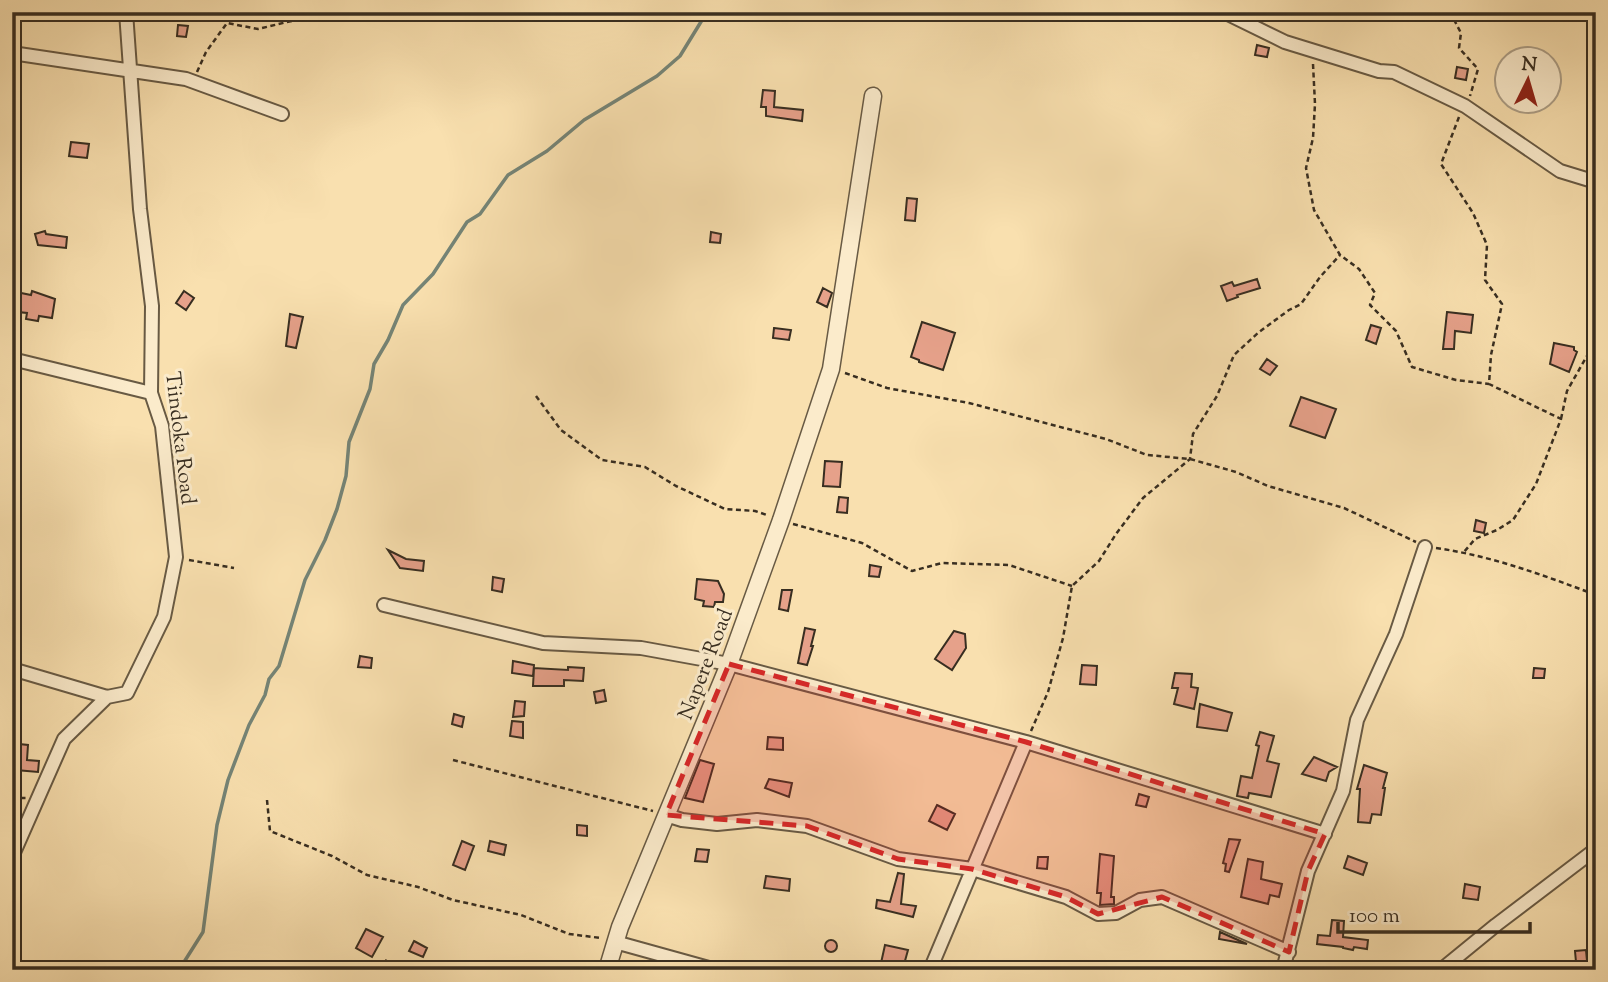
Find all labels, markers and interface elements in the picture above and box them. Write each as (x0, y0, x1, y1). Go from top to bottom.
north arrow (1492, 46, 1562, 116)
text: N (1521, 51, 1538, 80)
street label: Tiindoka Road (156, 370, 202, 507)
street label: Napere Road (672, 605, 742, 725)
scale bar (1338, 891, 1531, 935)
text: 100 m (1349, 902, 1400, 932)

